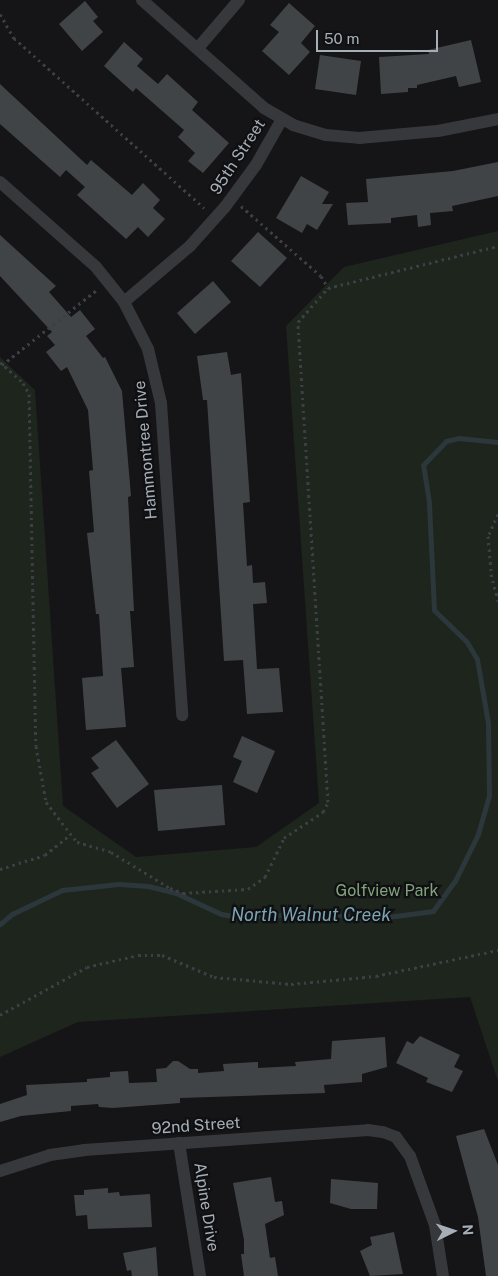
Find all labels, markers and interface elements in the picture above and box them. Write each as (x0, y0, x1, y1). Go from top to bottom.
scale bar (318, 20, 440, 52)
text: 50 m (324, 30, 359, 47)
street label: 95th Street (206, 116, 270, 198)
street label: Hammontree Drive (130, 380, 162, 520)
park label: Golfview Park (335, 881, 439, 901)
water label: North Walnut Creek (231, 904, 391, 926)
street label: 92nd Street (151, 1113, 241, 1139)
street label: Alpine Drive (189, 1161, 223, 1253)
north arrow (428, 1206, 478, 1256)
text: N (460, 1224, 476, 1236)

